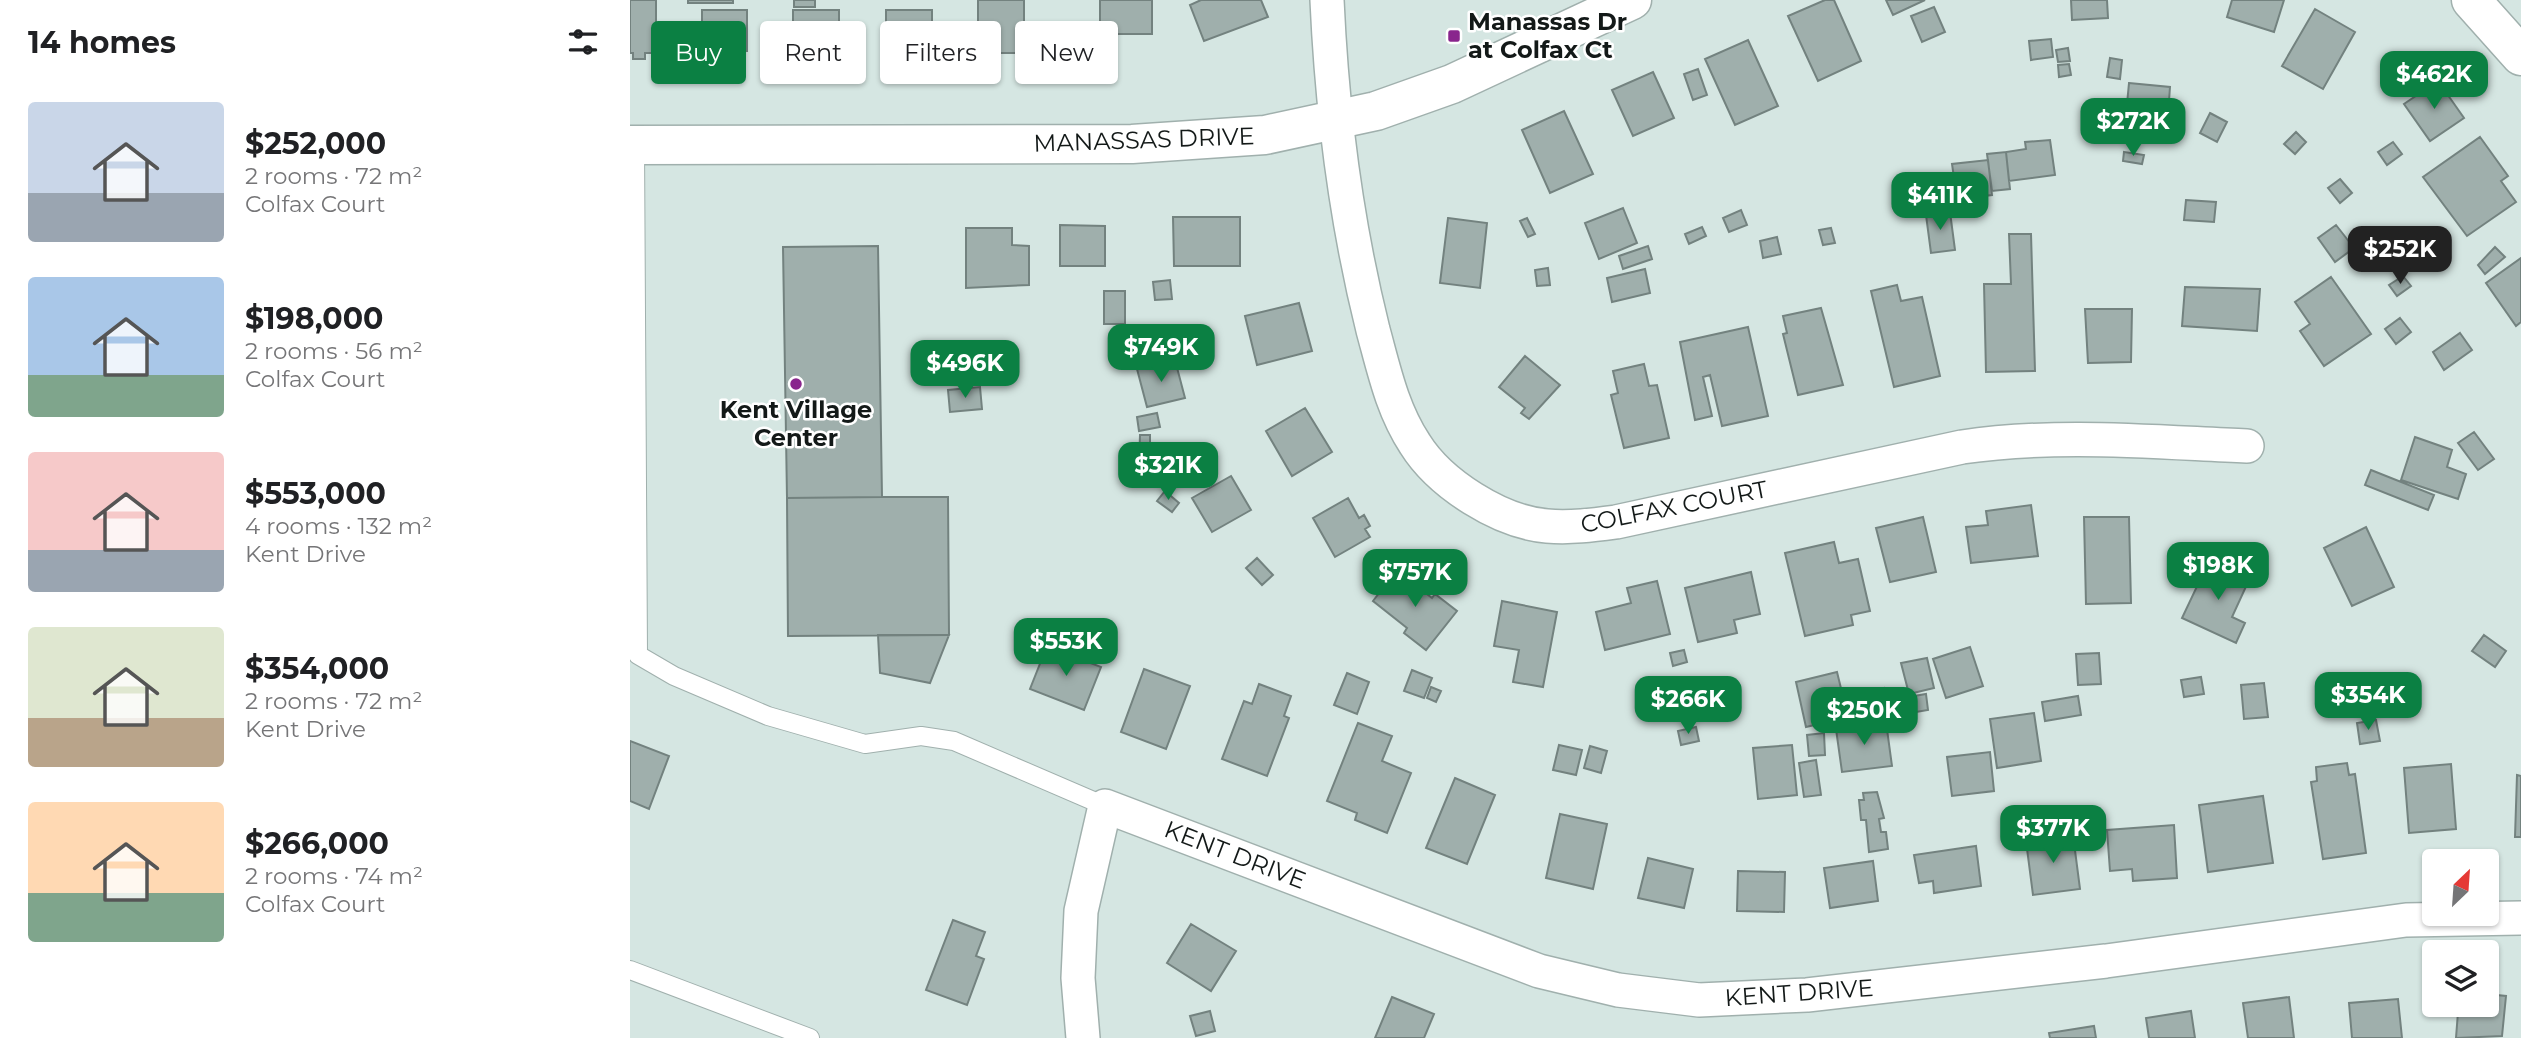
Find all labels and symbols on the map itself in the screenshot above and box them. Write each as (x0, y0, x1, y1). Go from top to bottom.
place label: Manassas Dr at Colfax Ct (1468, 7, 1627, 64)
marker: Manassas Dr at Colfax Ct (1446, 28, 1462, 44)
pin: $462K (2385, 52, 2483, 111)
pin: $272K (2084, 99, 2182, 158)
street label: MANASSAS DRIVE (1033, 121, 1255, 158)
pin: $411K (1891, 173, 1989, 232)
pin: $252K (2351, 226, 2449, 286)
pin: $749K (1112, 324, 1210, 384)
pin: $496K (916, 340, 1014, 400)
marker: Kent Village Center (788, 376, 804, 392)
place label: Kent Village Center (720, 395, 872, 452)
pin: $321K (1119, 442, 1217, 502)
street label: COLFAX COURT (1578, 474, 1770, 539)
pin: $198K (2169, 542, 2267, 602)
pin: $757K (1366, 550, 1464, 609)
pin: $553K (1017, 618, 1115, 678)
pin: $354K (2319, 672, 2417, 732)
pin: $266K (1639, 676, 1737, 736)
pin: $250K (1815, 688, 1913, 747)
pin: $377K (2004, 806, 2102, 865)
street label: KENT DRIVE (1160, 814, 1310, 895)
north arrow (2422, 849, 2499, 926)
street label: KENT DRIVE (1724, 973, 1874, 1012)

